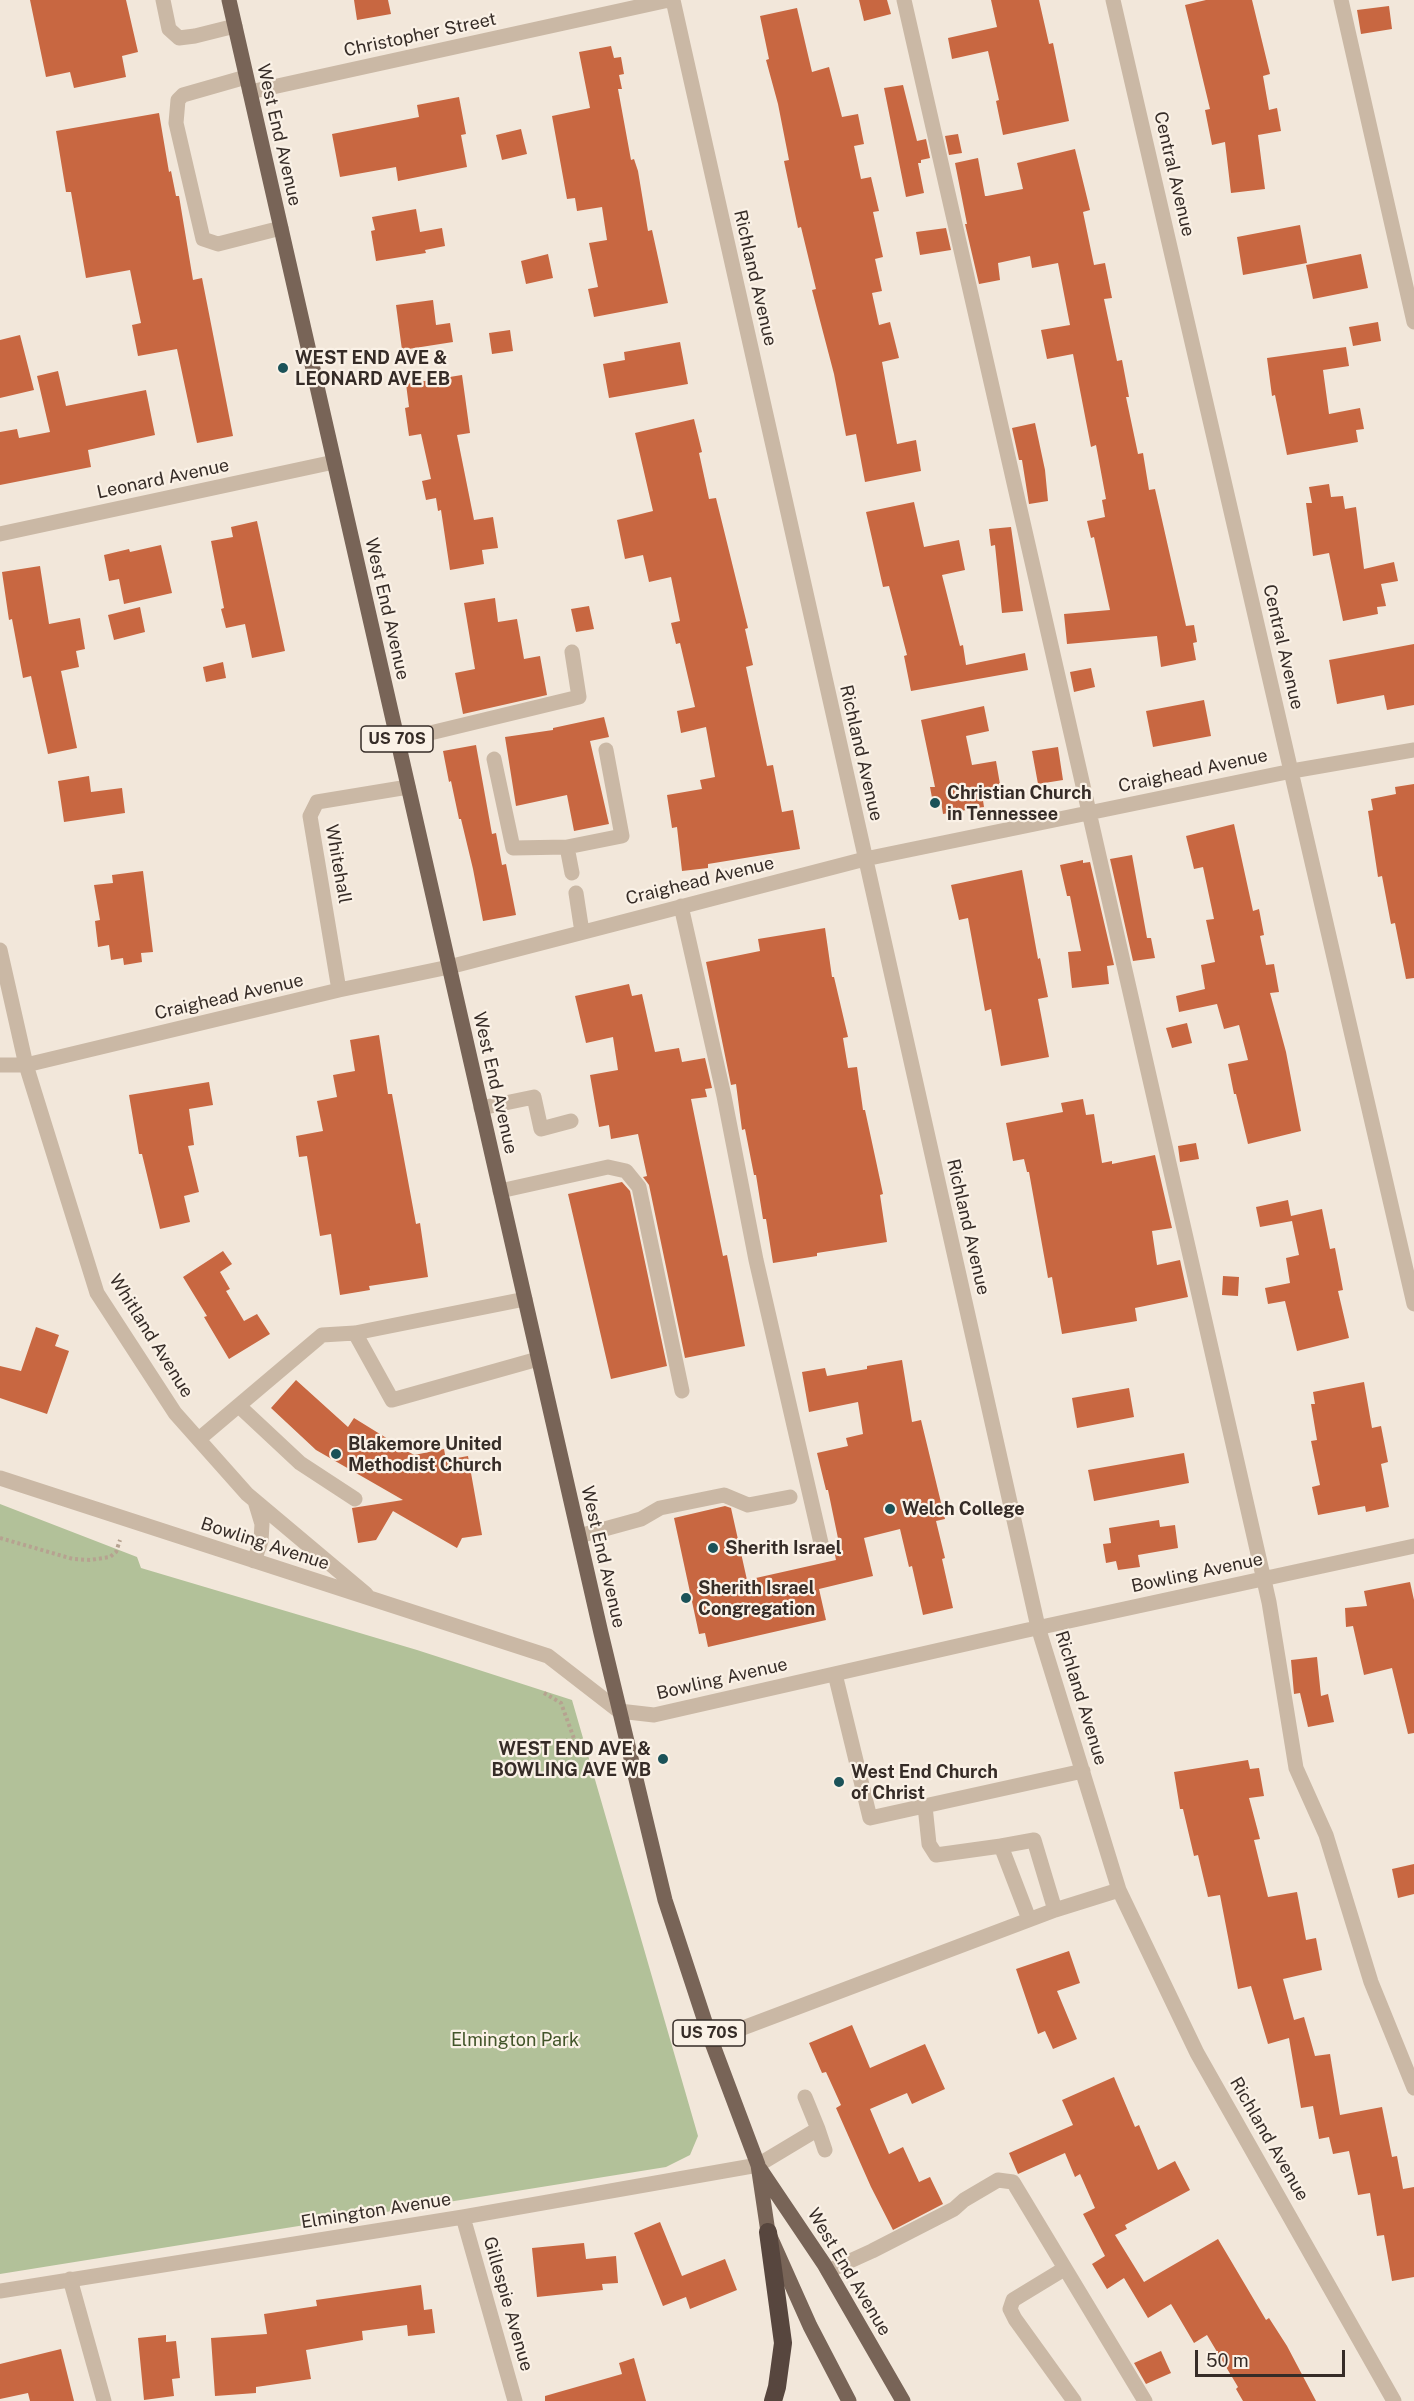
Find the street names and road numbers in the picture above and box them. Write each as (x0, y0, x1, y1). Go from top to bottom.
street label: Christopher Street (342, 8, 498, 62)
street label: West End Avenue (252, 62, 306, 208)
street label: Central Avenue (1149, 109, 1199, 239)
street label: Richland Avenue (729, 208, 781, 348)
street label: Leonard Avenue (95, 454, 231, 504)
street label: West End Avenue (360, 536, 414, 682)
street label: Central Avenue (1258, 582, 1308, 712)
street label: Richland Avenue (835, 683, 887, 823)
road number: US 70S (361, 726, 433, 752)
street label: Craighead Avenue (1116, 745, 1270, 797)
street label: Whitehall (320, 823, 356, 905)
street label: Craighead Avenue (624, 852, 776, 910)
street label: Craighead Avenue (153, 969, 305, 1025)
street label: West End Avenue (468, 1010, 522, 1156)
street label: Richland Avenue (942, 1157, 994, 1297)
street label: Whitland Avenue (104, 1270, 198, 1402)
street label: West End Avenue (576, 1484, 630, 1630)
street label: Bowling Avenue (198, 1513, 332, 1575)
street label: Bowling Avenue (1129, 1549, 1265, 1597)
street label: Richland Avenue (1050, 1628, 1112, 1768)
street label: Bowling Avenue (654, 1653, 790, 1705)
road number: US 70S (673, 2020, 745, 2046)
street label: Richland Avenue (1225, 2073, 1313, 2205)
street label: Elmington Avenue (299, 2188, 453, 2234)
street label: West End Avenue (802, 2204, 896, 2340)
street label: Gillespie Avenue (478, 2234, 538, 2374)

